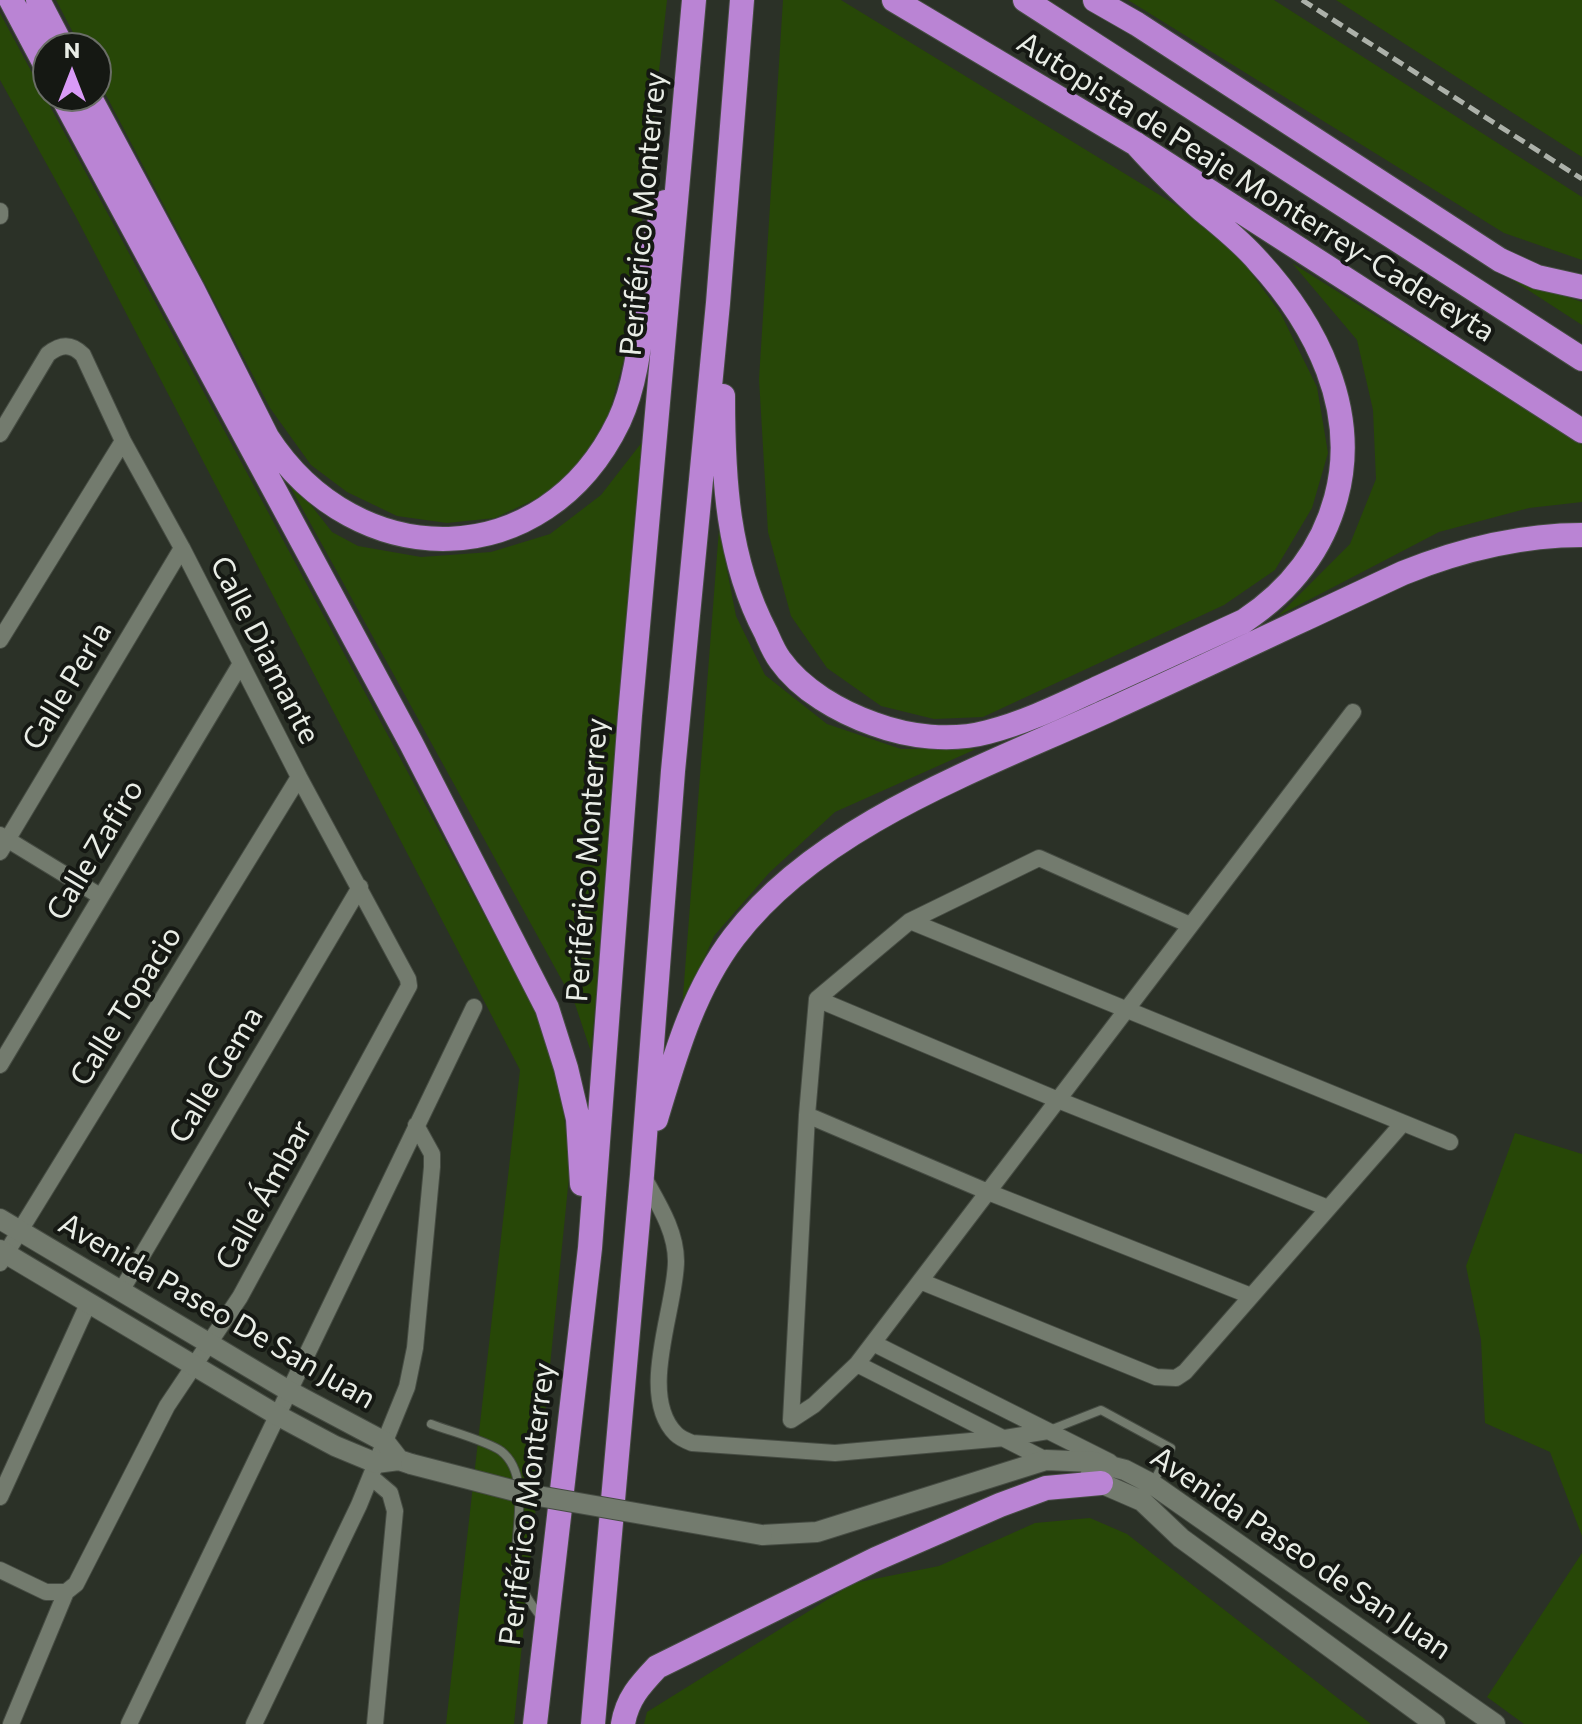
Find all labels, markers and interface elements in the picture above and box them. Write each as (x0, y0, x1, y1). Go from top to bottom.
street label: Autopista de Peaje Monterrey-Cadereyta (1011, 24, 1501, 350)
north arrow (32, 32, 112, 112)
text: N (64, 36, 80, 63)
street label: Periférico Monterrey (613, 70, 673, 358)
street label: Calle Diamante (202, 550, 328, 750)
street label: Calle Perla (15, 616, 119, 756)
street label: Periférico Monterrey (559, 717, 615, 1003)
street label: Calle Zafiro (39, 773, 151, 927)
street label: Calle Topacio (63, 919, 189, 1093)
street label: Calle Gema (161, 1000, 271, 1150)
street label: Calle Ámbar (208, 1114, 320, 1276)
street label: Avenida Paseo De San Juan (52, 1205, 382, 1417)
street label: Periférico Monterrey (492, 1360, 562, 1648)
street label: Avenida Paseo de San Juan (1144, 1439, 1458, 1667)

